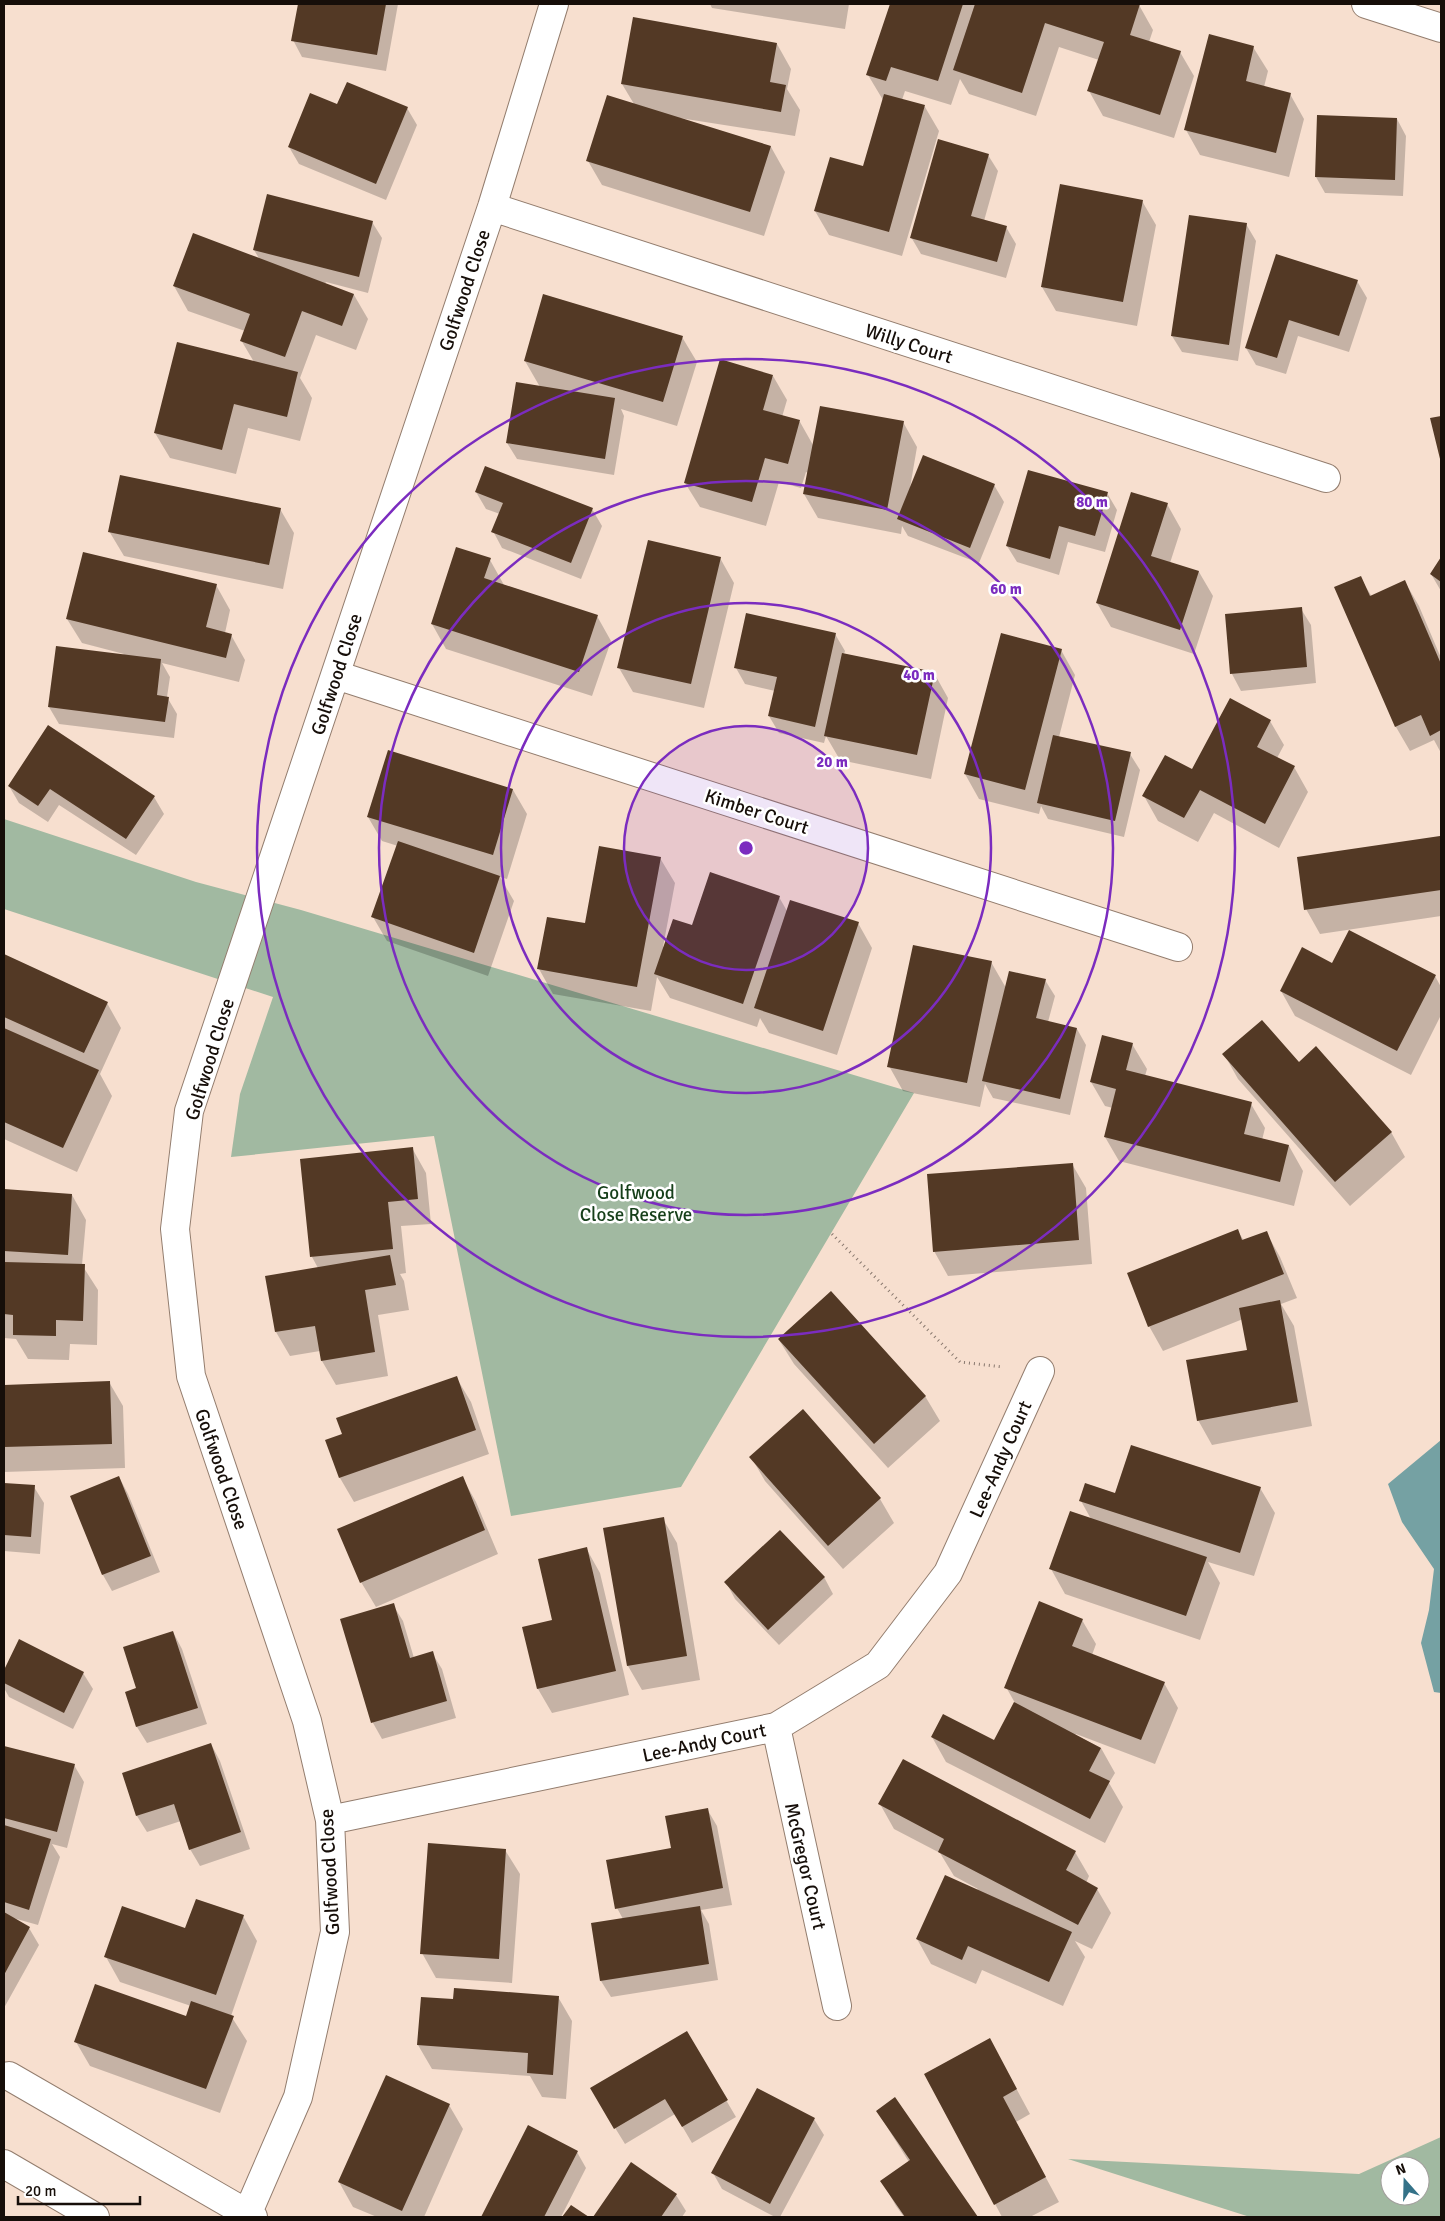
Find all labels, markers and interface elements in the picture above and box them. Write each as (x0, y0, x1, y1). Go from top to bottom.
street label: Golfwood Close (434, 226, 496, 354)
street label: Willy Court (862, 319, 956, 369)
text: 80 m (1076, 493, 1108, 511)
text: 60 m (990, 580, 1022, 598)
street label: Golfwood Close (306, 610, 368, 738)
text: 40 m (903, 666, 935, 684)
text: 20 m (816, 753, 848, 771)
street label: Kimber Court (702, 784, 812, 840)
centre of rings (737, 839, 755, 857)
street label: Golfwood Close (180, 995, 240, 1123)
park label: Golfwood Close Reserve (580, 1181, 692, 1227)
street label: Lee-Andy Court (964, 1397, 1038, 1522)
street label: Golfwood Close (189, 1406, 253, 1533)
street label: Lee-Andy Court (640, 1718, 769, 1768)
street label: McGregor Court (779, 1800, 831, 1932)
street label: Golfwood Close (315, 1808, 345, 1936)
north arrow (1380, 2156, 1430, 2206)
text: N (1393, 2160, 1408, 2179)
scale bar (18, 2174, 140, 2206)
text: 20 m (25, 2182, 56, 2200)

